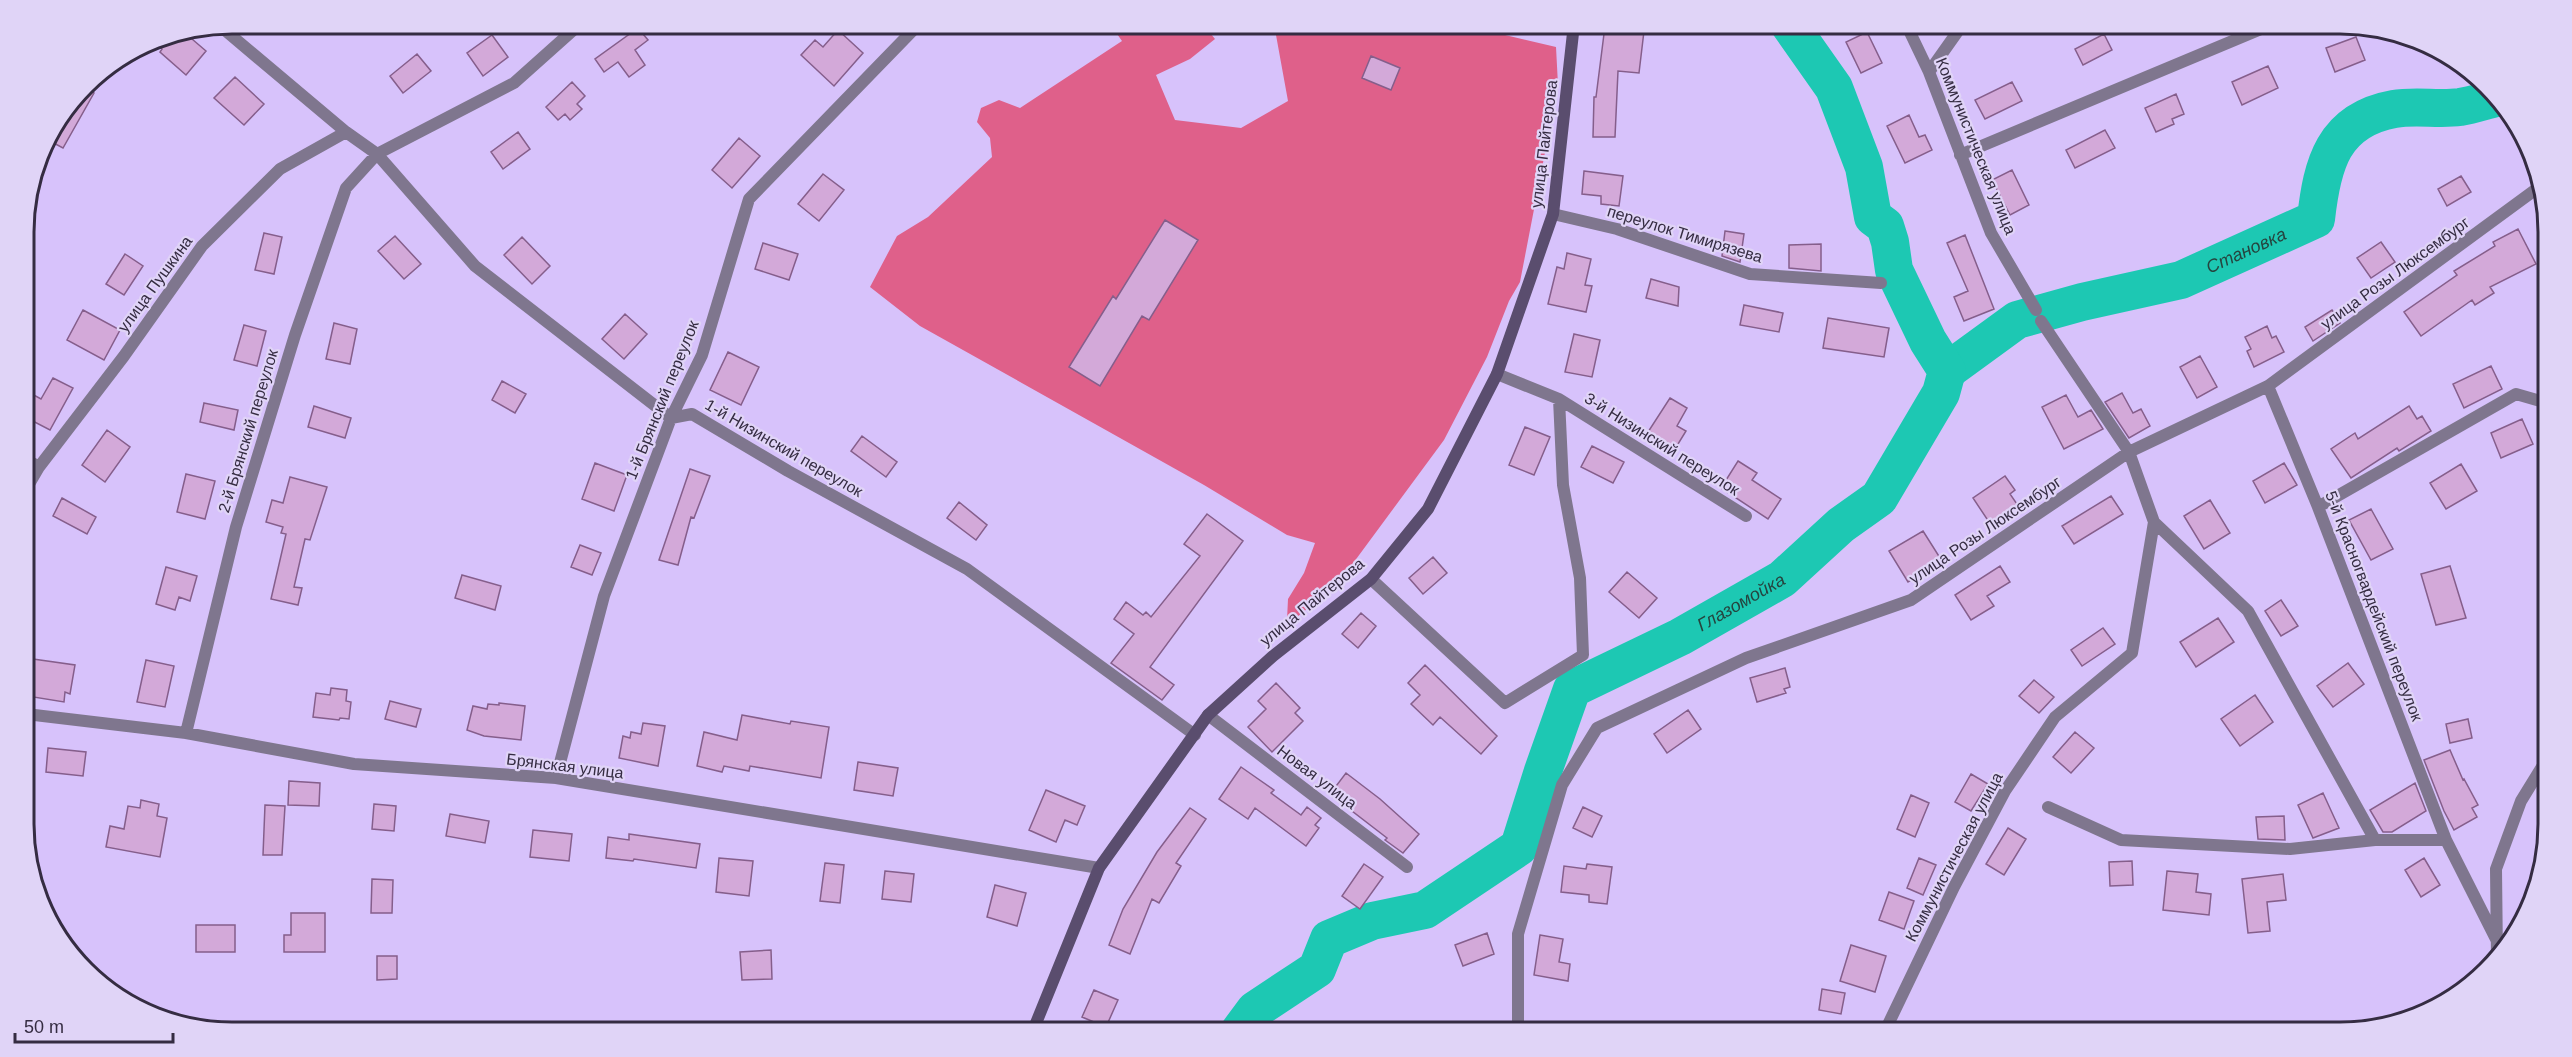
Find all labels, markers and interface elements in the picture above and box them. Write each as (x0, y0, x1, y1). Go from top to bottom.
street label: Коммунистическая улица (1933, 55, 2019, 237)
street label: улица Пайтерова (1528, 79, 1560, 209)
street label: переулок Тимирязева (1605, 202, 1765, 266)
street label: улица Розы Люксембург (2318, 213, 2473, 333)
water label: Становка (2203, 224, 2289, 277)
street label: улица Пушкина (114, 233, 196, 335)
street label: 1-й Брянский переулок (622, 317, 702, 482)
street label: 2-й Брянский переулок (215, 346, 281, 515)
street label: 3-й Низинский переулок (1582, 389, 1743, 499)
street label: 1-й Низинский переулок (702, 396, 867, 501)
street label: улица Розы Люксембург (1906, 473, 2064, 587)
street label: 5-й Красногвардейский переулок (2322, 489, 2426, 724)
street label: улица Пайтерова (1257, 555, 1367, 649)
water label: Глазомойка (1694, 569, 1789, 635)
street label: Новая улица (1274, 742, 1360, 812)
street label: Брянская улица (505, 750, 625, 782)
street label: Коммунистическая улица (1902, 769, 2006, 944)
scale bar (15, 1006, 172, 1044)
text: 50 m (24, 1017, 64, 1037)

